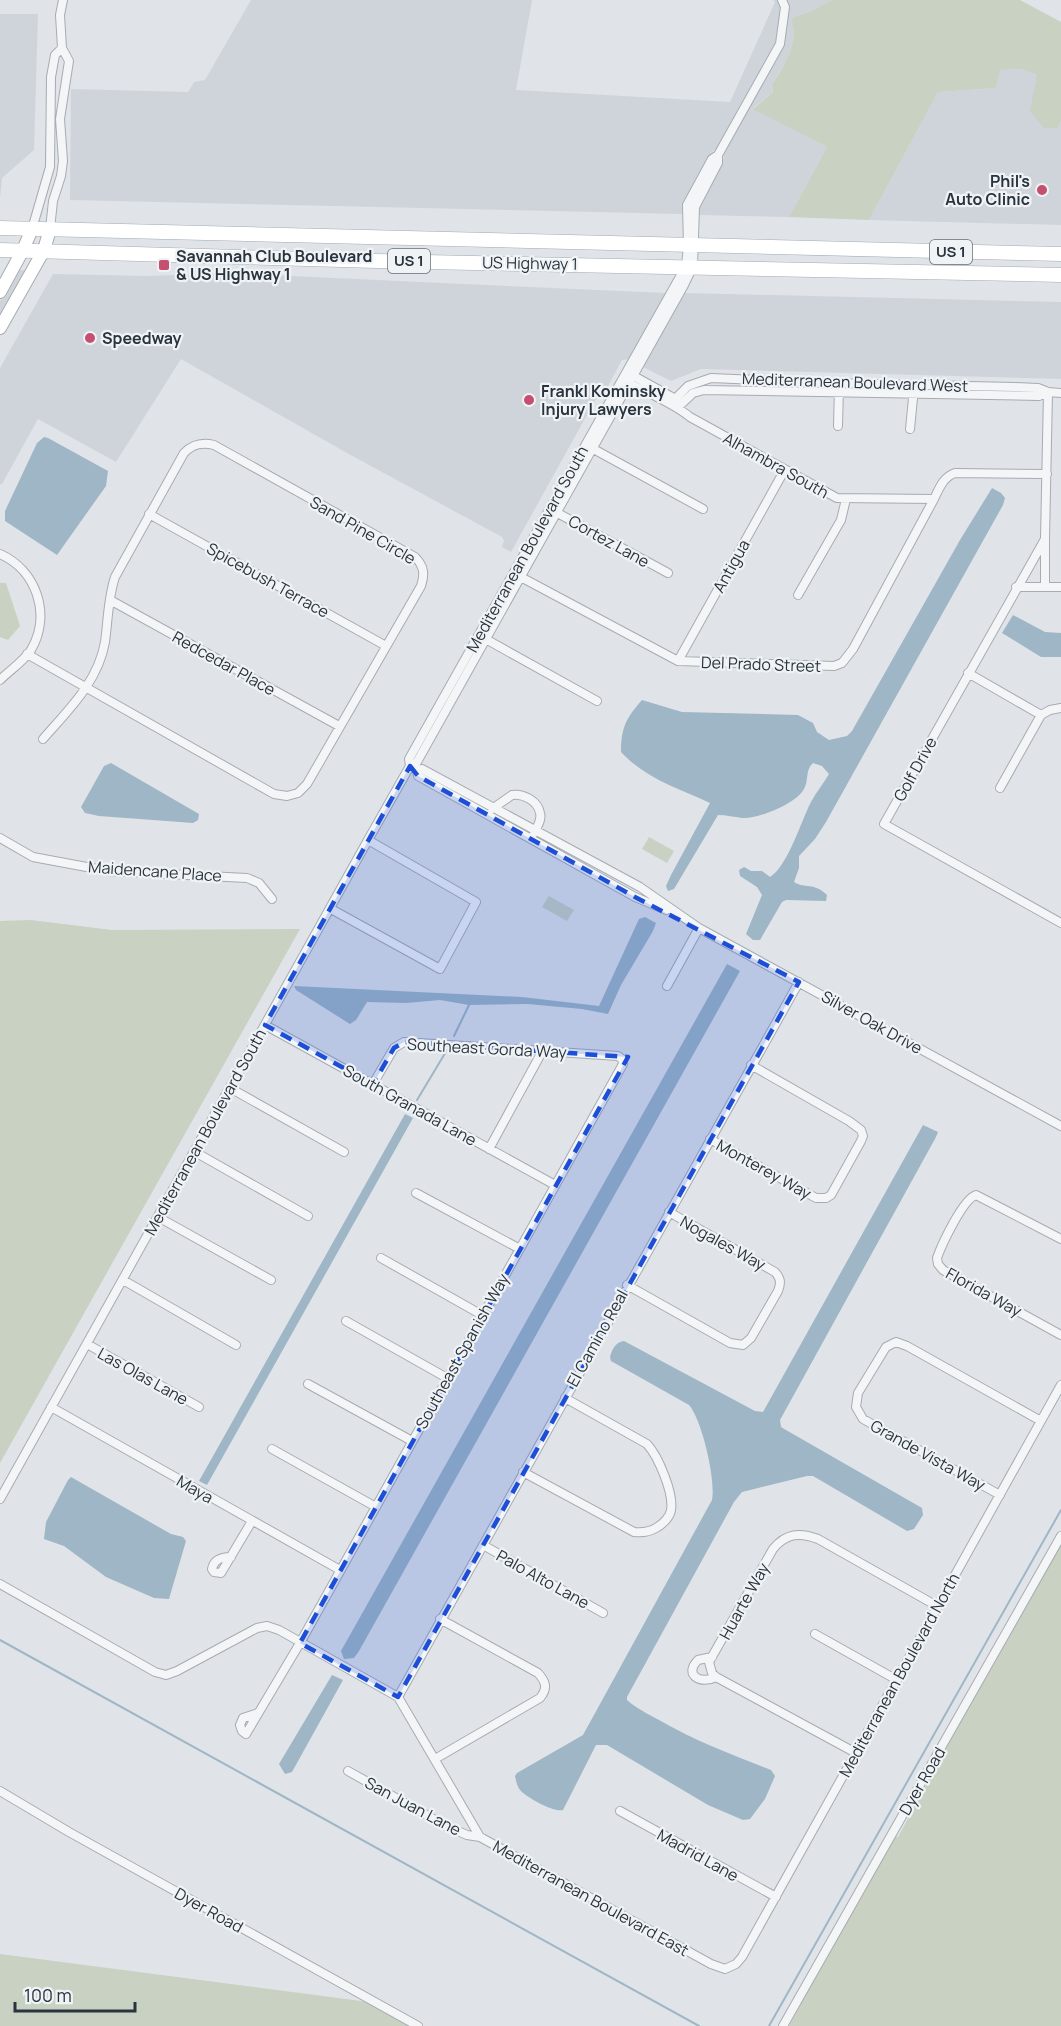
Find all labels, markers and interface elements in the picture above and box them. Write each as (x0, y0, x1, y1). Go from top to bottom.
place label: Phil's Auto Clinic (945, 170, 1030, 210)
marker: Phil's Auto Clinic (1035, 183, 1049, 197)
road number: US 1 (930, 240, 972, 264)
place label: Savannah Club Boulevard & US Highway 1 (176, 245, 372, 285)
road number: US 1 (388, 249, 430, 273)
street label: US Highway 1 (482, 251, 578, 275)
marker: Savannah Club Boulevard & US Highway 1 (157, 258, 171, 272)
place label: Speedway (102, 327, 182, 349)
marker: Speedway (83, 331, 97, 345)
street label: Mediterranean Boulevard West (742, 367, 968, 397)
place label: Frankl Kominsky Injury Lawyers (541, 380, 666, 420)
marker: Frankl Kominsky Injury Lawyers (522, 393, 536, 407)
street label: Alhambra South (719, 427, 833, 503)
street label: Mediterranean Boulevard South (461, 442, 593, 656)
street label: Sand Pine Circle (306, 491, 420, 569)
street label: Cortez Lane (564, 510, 654, 572)
street label: Antigua (707, 535, 755, 597)
street label: Spicebush Terrace (203, 537, 333, 623)
street label: Redcedar Place (169, 626, 279, 700)
street label: Del Prado Street (701, 651, 821, 677)
street label: Golf Drive (888, 733, 942, 805)
street label: Maidencane Place (87, 855, 223, 887)
street label: Silver Oak Drive (817, 985, 927, 1059)
street label: Mediterranean Boulevard South (139, 1025, 271, 1239)
street label: Southeast Gorda Way (407, 1033, 568, 1063)
street label: South Granada Lane (339, 1059, 481, 1151)
street label: Monterey Way (713, 1134, 816, 1204)
street label: Nogales Way (676, 1210, 770, 1276)
street label: Florida Way (942, 1262, 1026, 1322)
street label: Southeast Spanish Way (410, 1269, 514, 1433)
street label: El Camino Real (561, 1286, 633, 1390)
street label: Las Olas Lane (94, 1342, 192, 1410)
street label: Grande Vista Way (867, 1414, 990, 1496)
street label: Maya (173, 1470, 217, 1508)
street label: Palo Alto Lane (493, 1544, 593, 1614)
street label: Huarte Way (714, 1558, 774, 1643)
street label: Mediterranean Boulevard North (834, 1569, 964, 1781)
street label: Dyer Road (894, 1743, 950, 1819)
street label: San Juan Lane (361, 1771, 465, 1841)
street label: Madrid Lane (653, 1824, 743, 1886)
street label: Mediterranean Boulevard East (489, 1835, 693, 1961)
street label: Dyer Road (171, 1882, 247, 1938)
scale bar (15, 1975, 135, 2013)
text: 100 m (24, 1983, 72, 2007)

